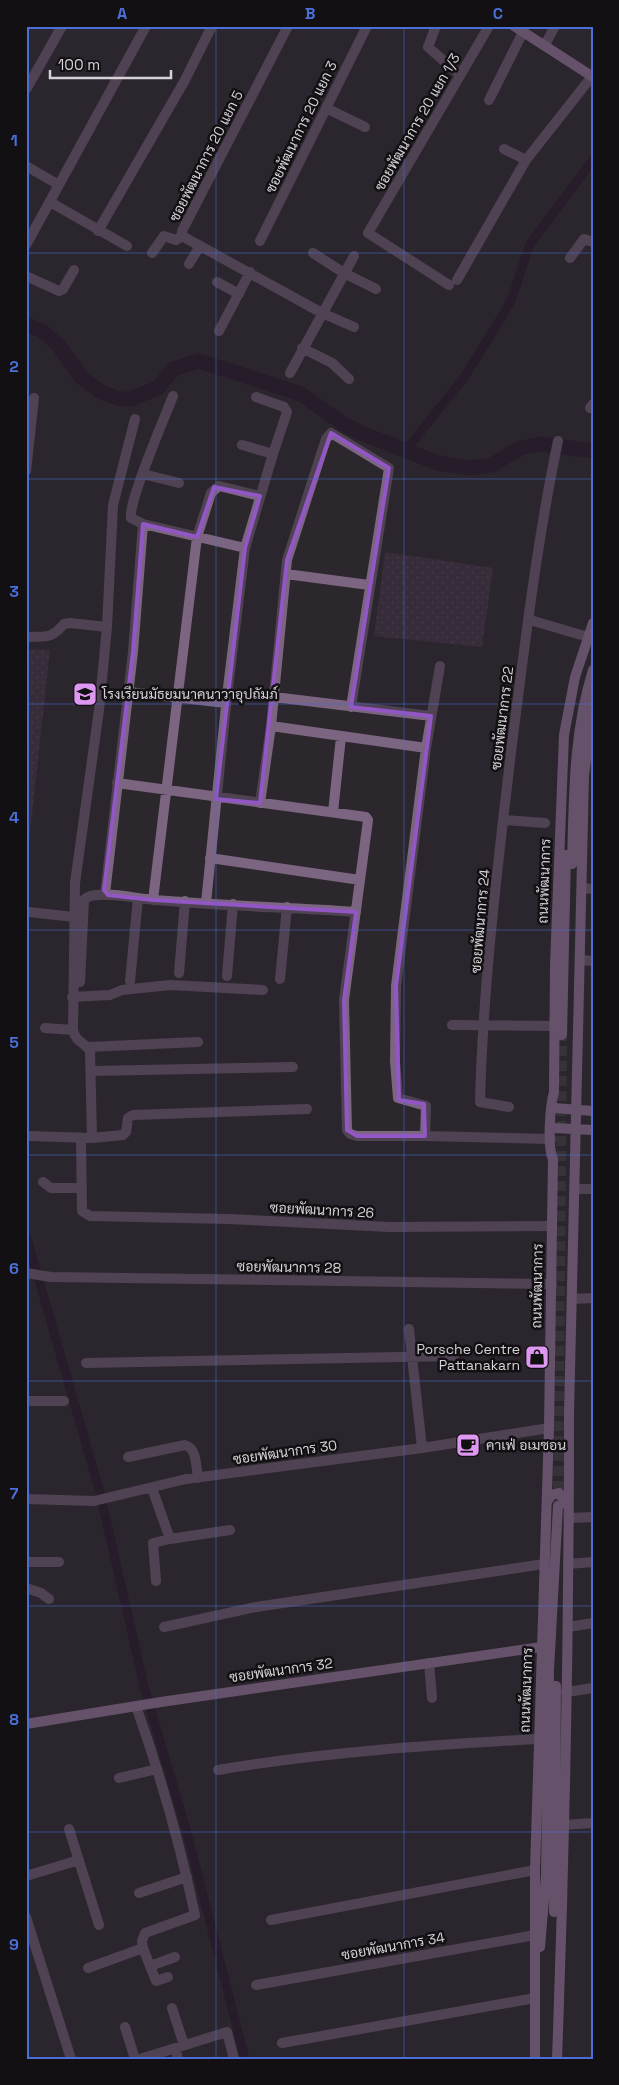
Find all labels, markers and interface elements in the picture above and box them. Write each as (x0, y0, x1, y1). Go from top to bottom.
text: A (117, 3, 127, 24)
text: B (305, 3, 315, 24)
text: C (493, 3, 503, 24)
scale bar (50, 48, 171, 80)
street label: ซอยพัฒนาการ 20 แยก 1/3 (370, 50, 464, 194)
text: 100 m (58, 55, 100, 74)
street label: ซอยพัฒนาการ 20 แยก 3 (261, 58, 341, 196)
street label: ซอยพัฒนาการ 20 แยก 5 (165, 87, 247, 225)
text: 1 (10, 130, 18, 151)
text: 2 (9, 356, 19, 377)
text: 3 (9, 581, 19, 602)
street label: ซอยพัฒนาการ 22 (487, 665, 517, 771)
school or university icon: โรงเรียนมัธยมนาคนาวาอุปถัมภ์ (72, 681, 98, 707)
place label: โรงเรียนมัธยมนาคนาวาอุปถัมภ์ (101, 685, 278, 704)
text: 4 (9, 807, 19, 828)
street label: ถนนพัฒนาการ (534, 838, 554, 924)
street label: ซอยพัฒนาการ 24 (466, 868, 494, 974)
text: 5 (9, 1032, 19, 1053)
street label: ซอยพัฒนาการ 26 (269, 1198, 375, 1222)
street label: ถนนพัฒนาการ (527, 1243, 547, 1329)
street label: ซอยพัฒนาการ 28 (237, 1257, 342, 1277)
text: 6 (9, 1258, 19, 1279)
place label: Porsche Centre Pattanakarn (416, 1340, 520, 1374)
shop icon: Porsche Centre Pattanakarn (524, 1344, 550, 1370)
cafe icon: คาเฟ่ อเมซอน (455, 1432, 481, 1458)
street label: ซอยพัฒนาการ 30 (232, 1436, 338, 1468)
place label: คาเฟ่ อเมซอน (486, 1436, 566, 1454)
text: 7 (10, 1483, 19, 1504)
street label: ถนนพัฒนาการ (516, 1647, 536, 1733)
street label: ซอยพัฒนาการ 32 (228, 1654, 334, 1686)
text: 8 (9, 1709, 19, 1730)
street label: ซอยพัฒนาการ 34 (340, 1928, 446, 1964)
text: 9 (9, 1934, 19, 1955)

